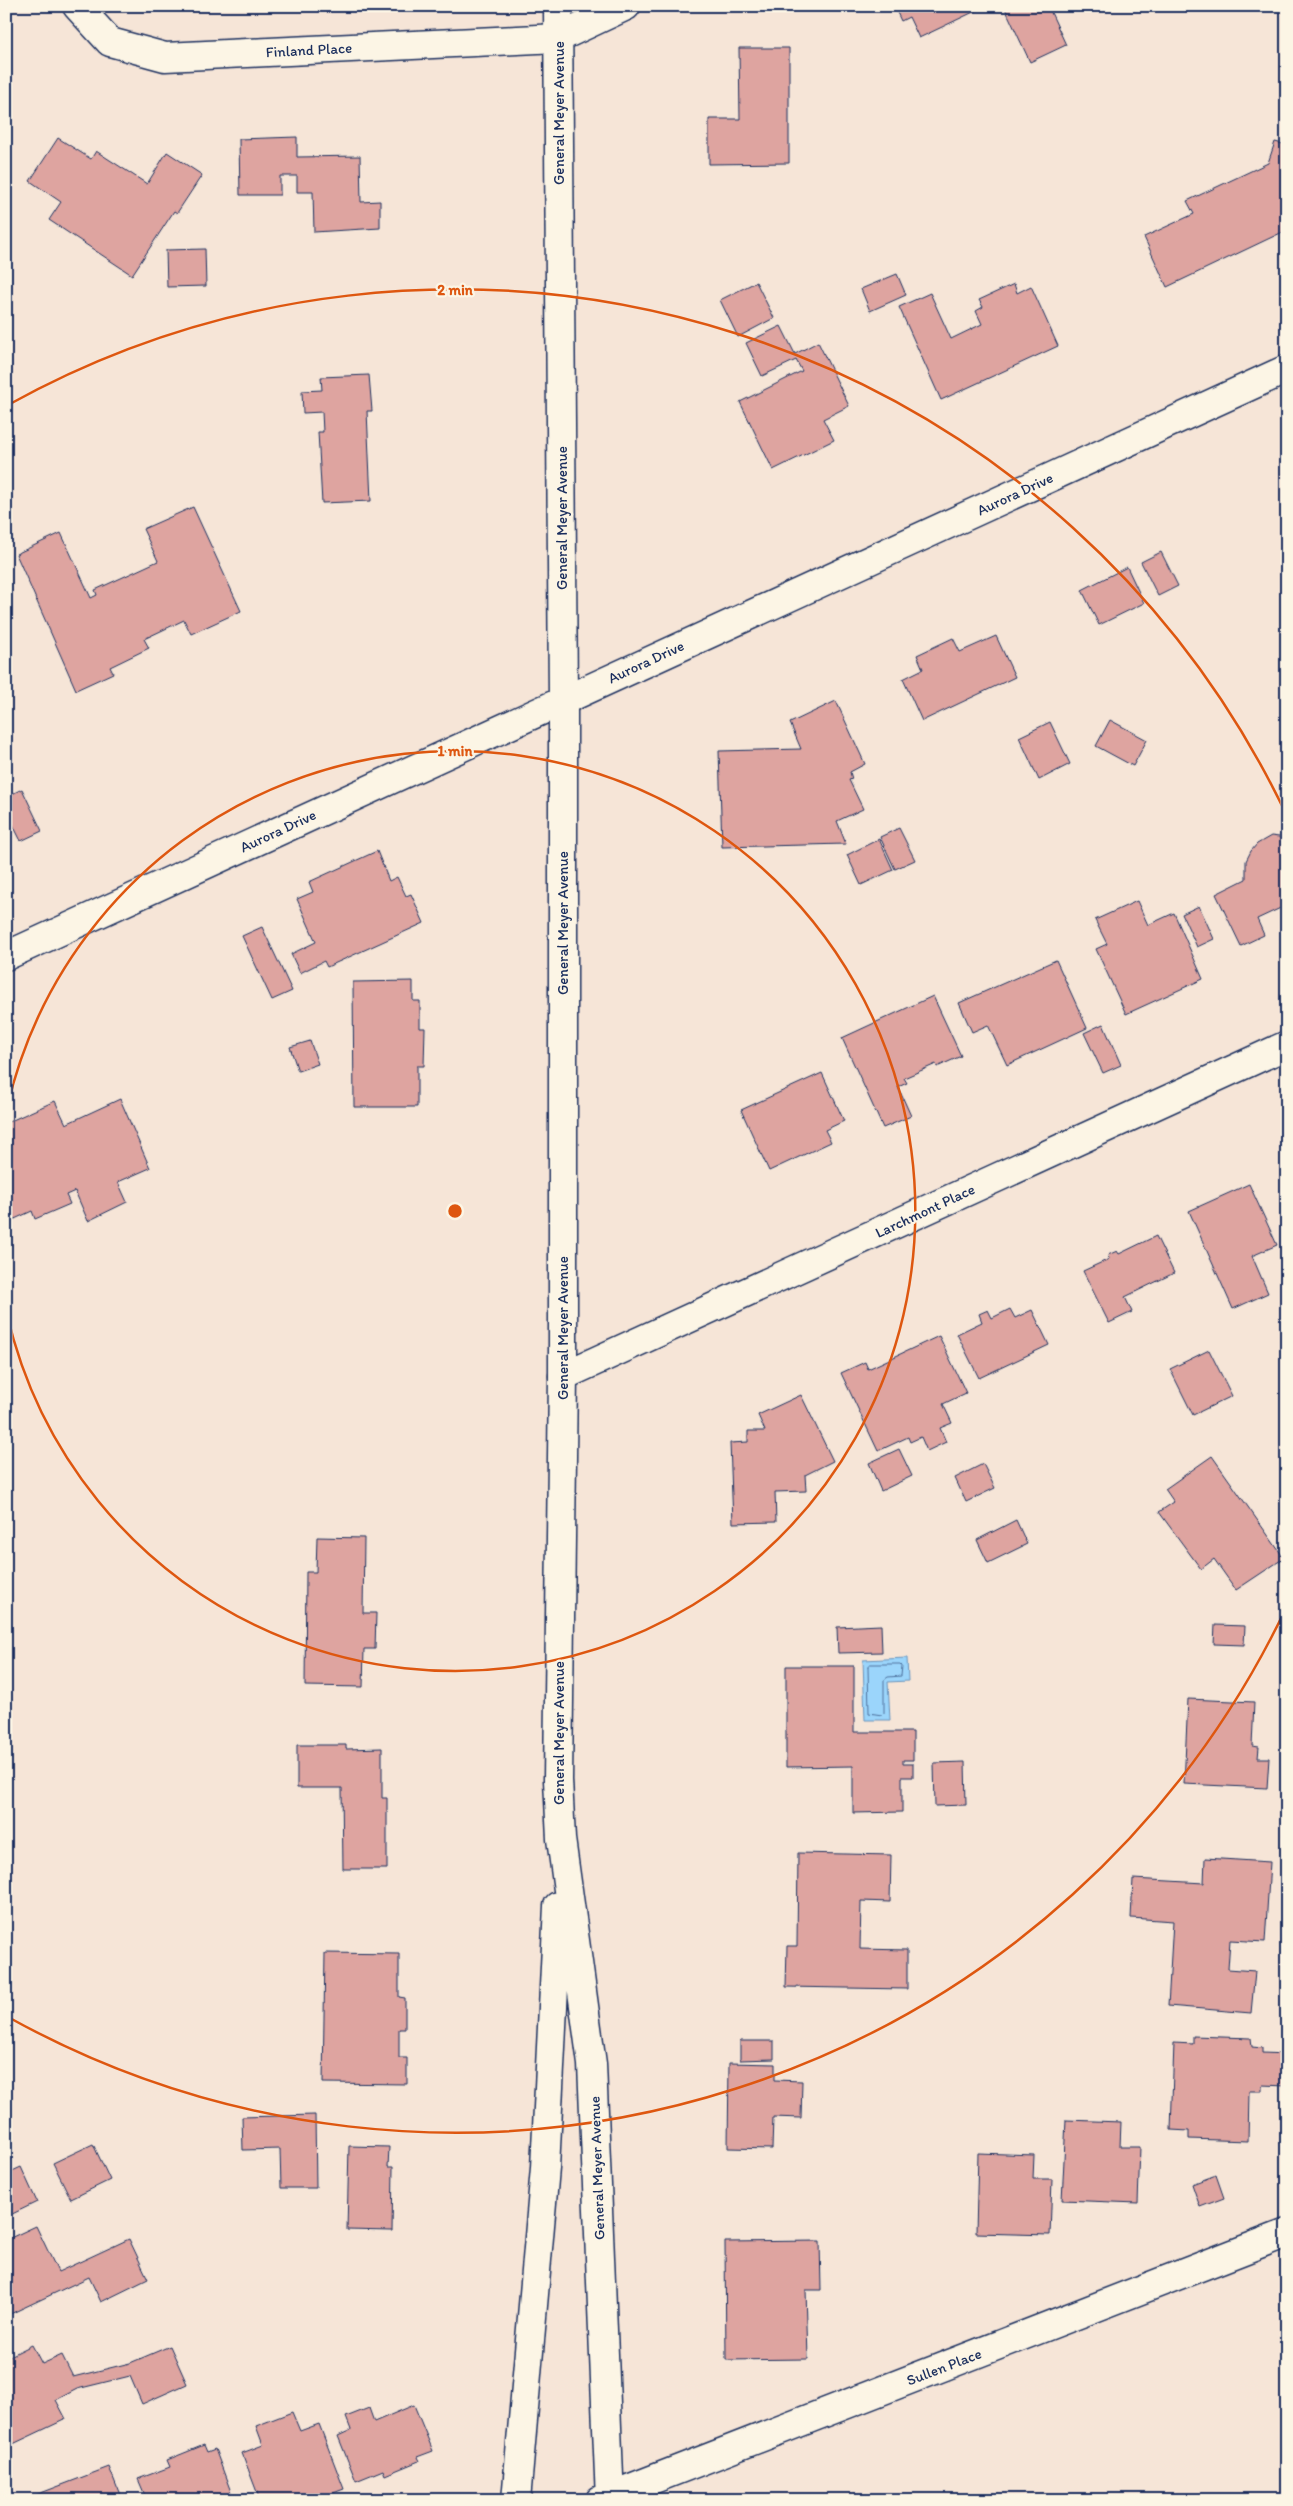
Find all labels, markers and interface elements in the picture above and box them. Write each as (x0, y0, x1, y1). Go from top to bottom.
street label: Finland Place (265, 39, 353, 61)
street label: General Meyer Avenue (550, 41, 568, 185)
text: 2 min (437, 281, 474, 299)
street label: General Meyer Avenue (553, 446, 571, 590)
street label: Aurora Drive (974, 469, 1056, 519)
street label: Aurora Drive (605, 637, 687, 687)
text: 1 min (438, 742, 473, 760)
street label: Aurora Drive (237, 806, 319, 856)
street label: General Meyer Avenue (554, 851, 572, 995)
street label: Larchmont Place (872, 1180, 978, 1242)
centre of rings (446, 1202, 464, 1220)
street label: General Meyer Avenue (554, 1256, 572, 1400)
street label: General Meyer Avenue (550, 1661, 568, 1805)
street label: General Meyer Avenue (585, 2096, 609, 2240)
street label: Sullen Place (904, 2344, 984, 2390)

